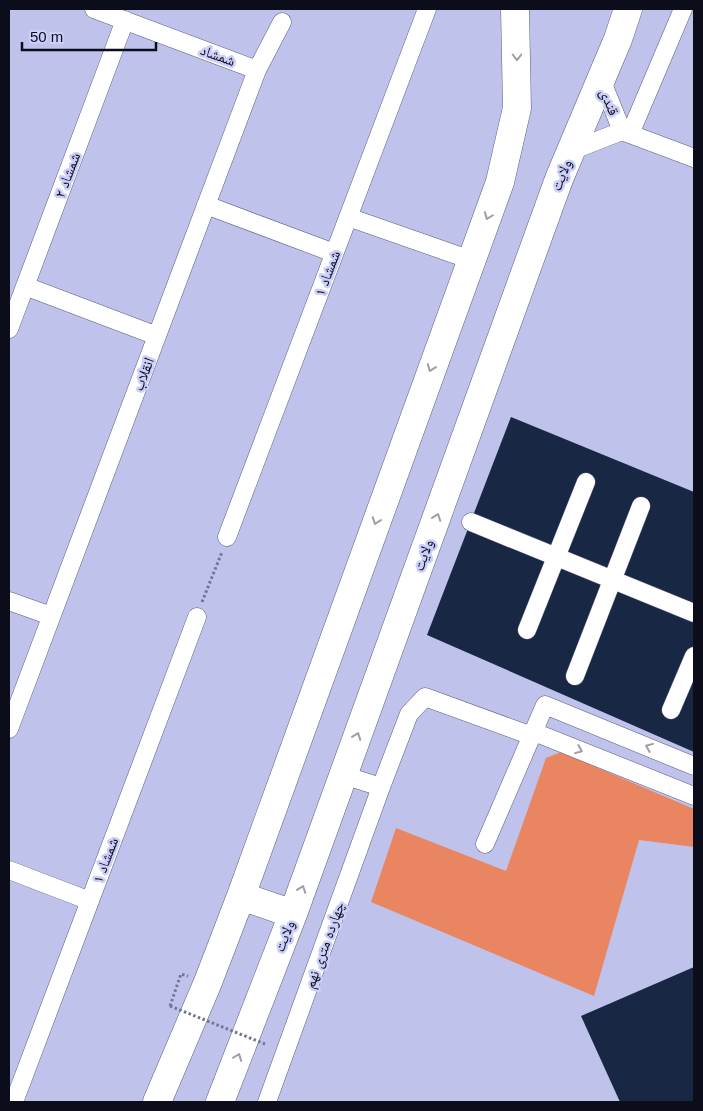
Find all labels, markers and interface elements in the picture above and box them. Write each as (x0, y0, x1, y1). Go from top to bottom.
scale bar (22, 20, 156, 52)
text: 50 m (30, 28, 63, 45)
street label: شمشاد (198, 41, 238, 69)
one-way arrow (512, 54, 522, 62)
street label: قندی (595, 86, 623, 118)
street label: شمشاد ۲ (51, 150, 83, 200)
street label: ولایت (547, 157, 576, 193)
one-way arrow (483, 211, 494, 220)
street label: شمشاد ۱ (311, 248, 343, 298)
street label: انقلاب (129, 355, 158, 393)
one-way arrow (427, 363, 437, 372)
one-way arrow (431, 514, 441, 522)
one-way arrow (372, 516, 382, 525)
street label: ولایت (410, 537, 437, 573)
one-way arrow (351, 732, 361, 741)
one-way arrow (645, 743, 654, 753)
one-way arrow (574, 744, 583, 754)
street label: شمشاد ۱ (89, 835, 121, 885)
one-way arrow (296, 885, 306, 893)
street label: چهارده متری نهم (300, 899, 350, 991)
street label: ولایت (270, 918, 299, 954)
one-way arrow (231, 1053, 242, 1062)

